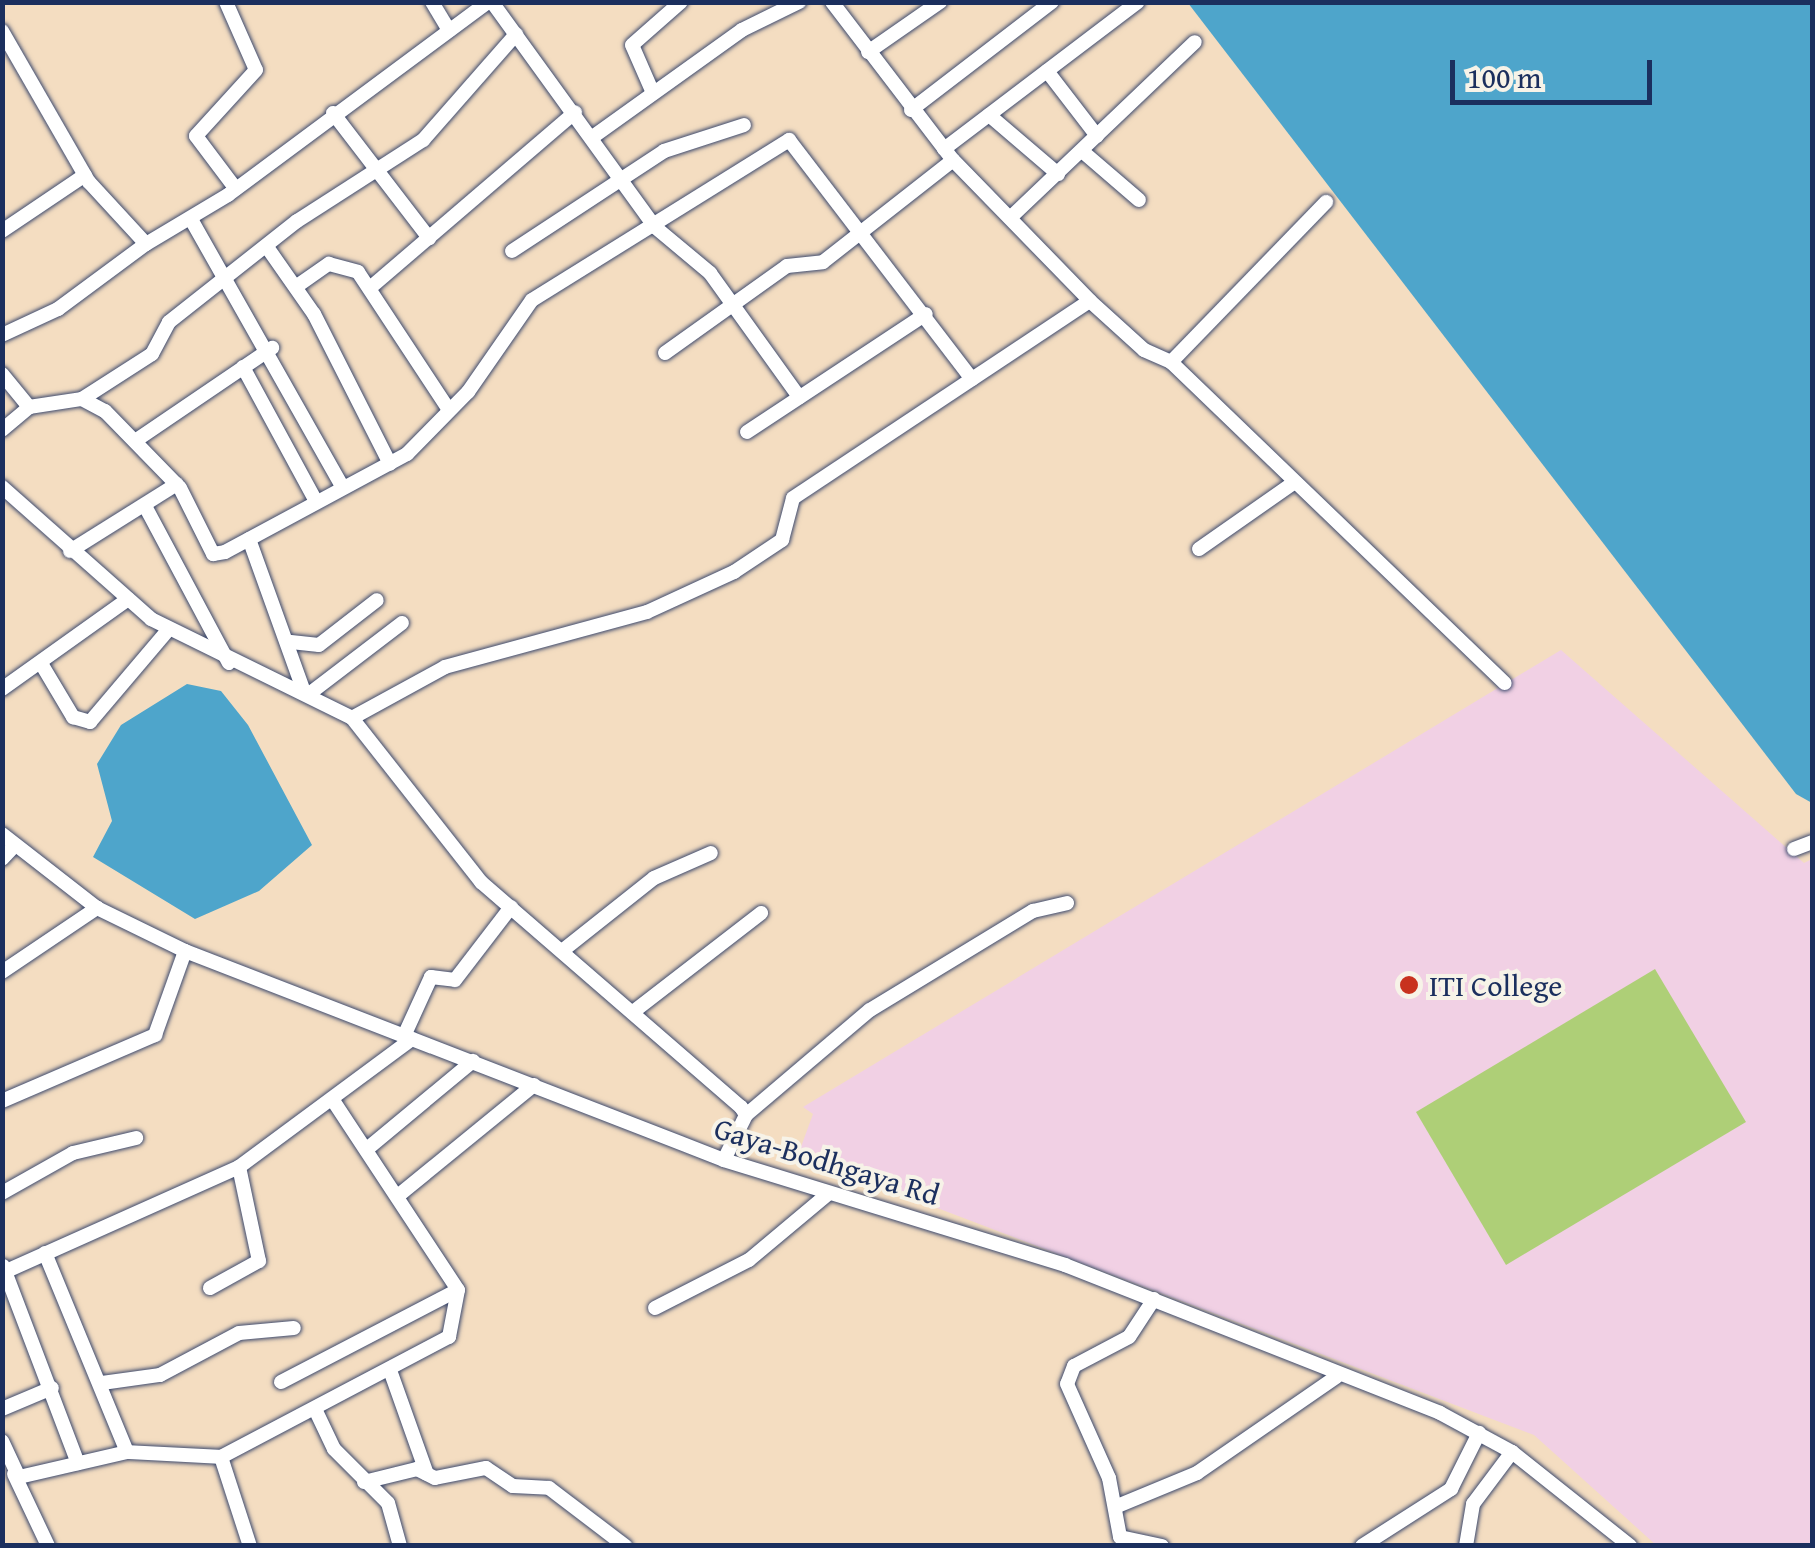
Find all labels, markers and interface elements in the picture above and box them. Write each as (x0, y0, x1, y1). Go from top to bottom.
scale bar (1455, 40, 1658, 102)
text: 100 m (1467, 55, 1541, 99)
place label: ITI College (1429, 967, 1562, 1003)
marker: ITI College (1398, 974, 1420, 996)
street label: Gaya-Bodhgaya Rd (710, 1110, 944, 1212)

